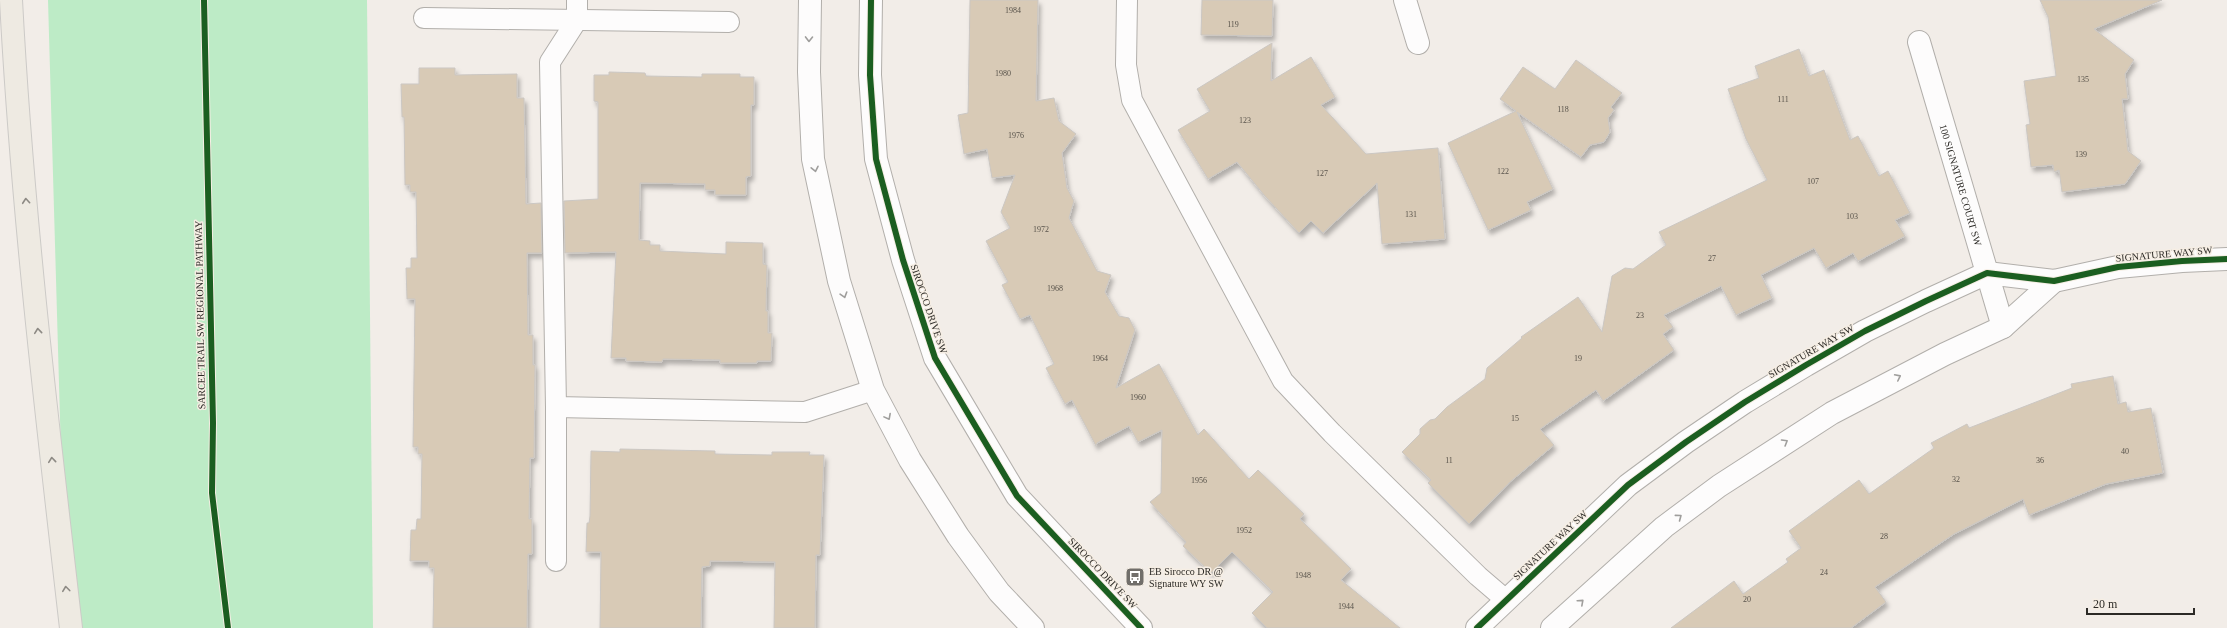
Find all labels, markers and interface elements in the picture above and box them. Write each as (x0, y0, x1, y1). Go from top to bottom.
house number: 1984 (1005, 6, 1021, 15)
house number: 119 (1227, 20, 1239, 29)
one-way arrow (805, 36, 814, 42)
house number: 1980 (995, 69, 1011, 78)
house number: 135 (2077, 75, 2089, 84)
house number: 111 (1777, 95, 1789, 104)
house number: 118 (1557, 105, 1569, 114)
house number: 123 (1239, 116, 1251, 125)
street label: 100 SIGNATURE COURT SW (1938, 123, 1984, 248)
house number: 1976 (1008, 131, 1024, 140)
house number: 139 (2075, 150, 2087, 159)
one-way arrow (811, 166, 819, 172)
house number: 122 (1497, 167, 1509, 176)
house number: 127 (1316, 169, 1328, 178)
house number: 107 (1807, 177, 1819, 186)
one-way arrow (21, 198, 30, 204)
house number: 131 (1405, 210, 1417, 219)
house number: 103 (1846, 212, 1858, 221)
street label: SARCEE TRAIL SW REGIONAL PATHWAY (193, 221, 207, 409)
house number: 1972 (1033, 225, 1049, 234)
street label: SIGNATURE WAY SW (2115, 244, 2213, 264)
house number: 27 (1708, 254, 1716, 263)
street label: SIROCCO DRIVE SW (909, 263, 950, 356)
house number: 1968 (1047, 284, 1063, 293)
one-way arrow (839, 292, 847, 299)
house number: 23 (1636, 311, 1644, 320)
street label: SIGNATURE WAY SW (1766, 322, 1856, 380)
one-way arrow (34, 328, 43, 334)
house number: 1964 (1092, 354, 1108, 363)
house number: 19 (1574, 354, 1582, 363)
one-way arrow (1894, 374, 1901, 382)
house number: 1960 (1130, 393, 1146, 402)
one-way arrow (883, 413, 890, 421)
house number: 15 (1511, 414, 1519, 423)
one-way arrow (1781, 440, 1788, 447)
house number: 40 (2121, 447, 2129, 456)
house number: 11 (1445, 456, 1453, 465)
house number: 36 (2036, 456, 2044, 465)
one-way arrow (48, 457, 57, 463)
house number: 32 (1952, 475, 1960, 484)
house number: 1956 (1191, 476, 1207, 485)
street label: SIGNATURE WAY SW (1511, 508, 1590, 582)
one-way arrow (1674, 514, 1681, 521)
house number: 1952 (1236, 526, 1252, 535)
house number: 28 (1880, 532, 1888, 541)
street label: SIROCCO DRIVE SW (1066, 535, 1140, 611)
bus stop icon: EB Sirocco DR @ Signature WY SW (1124, 566, 1146, 588)
place label: EB Sirocco DR @ Signature WY SW (1149, 566, 1224, 589)
house number: 24 (1820, 568, 1828, 577)
house number: 1948 (1295, 571, 1311, 580)
one-way arrow (62, 586, 71, 592)
scale bar (2087, 590, 2194, 616)
house number: 20 (1743, 595, 1751, 604)
text: 20 m (2093, 597, 2118, 611)
one-way arrow (1576, 599, 1584, 607)
house number: 1944 (1338, 602, 1354, 611)

